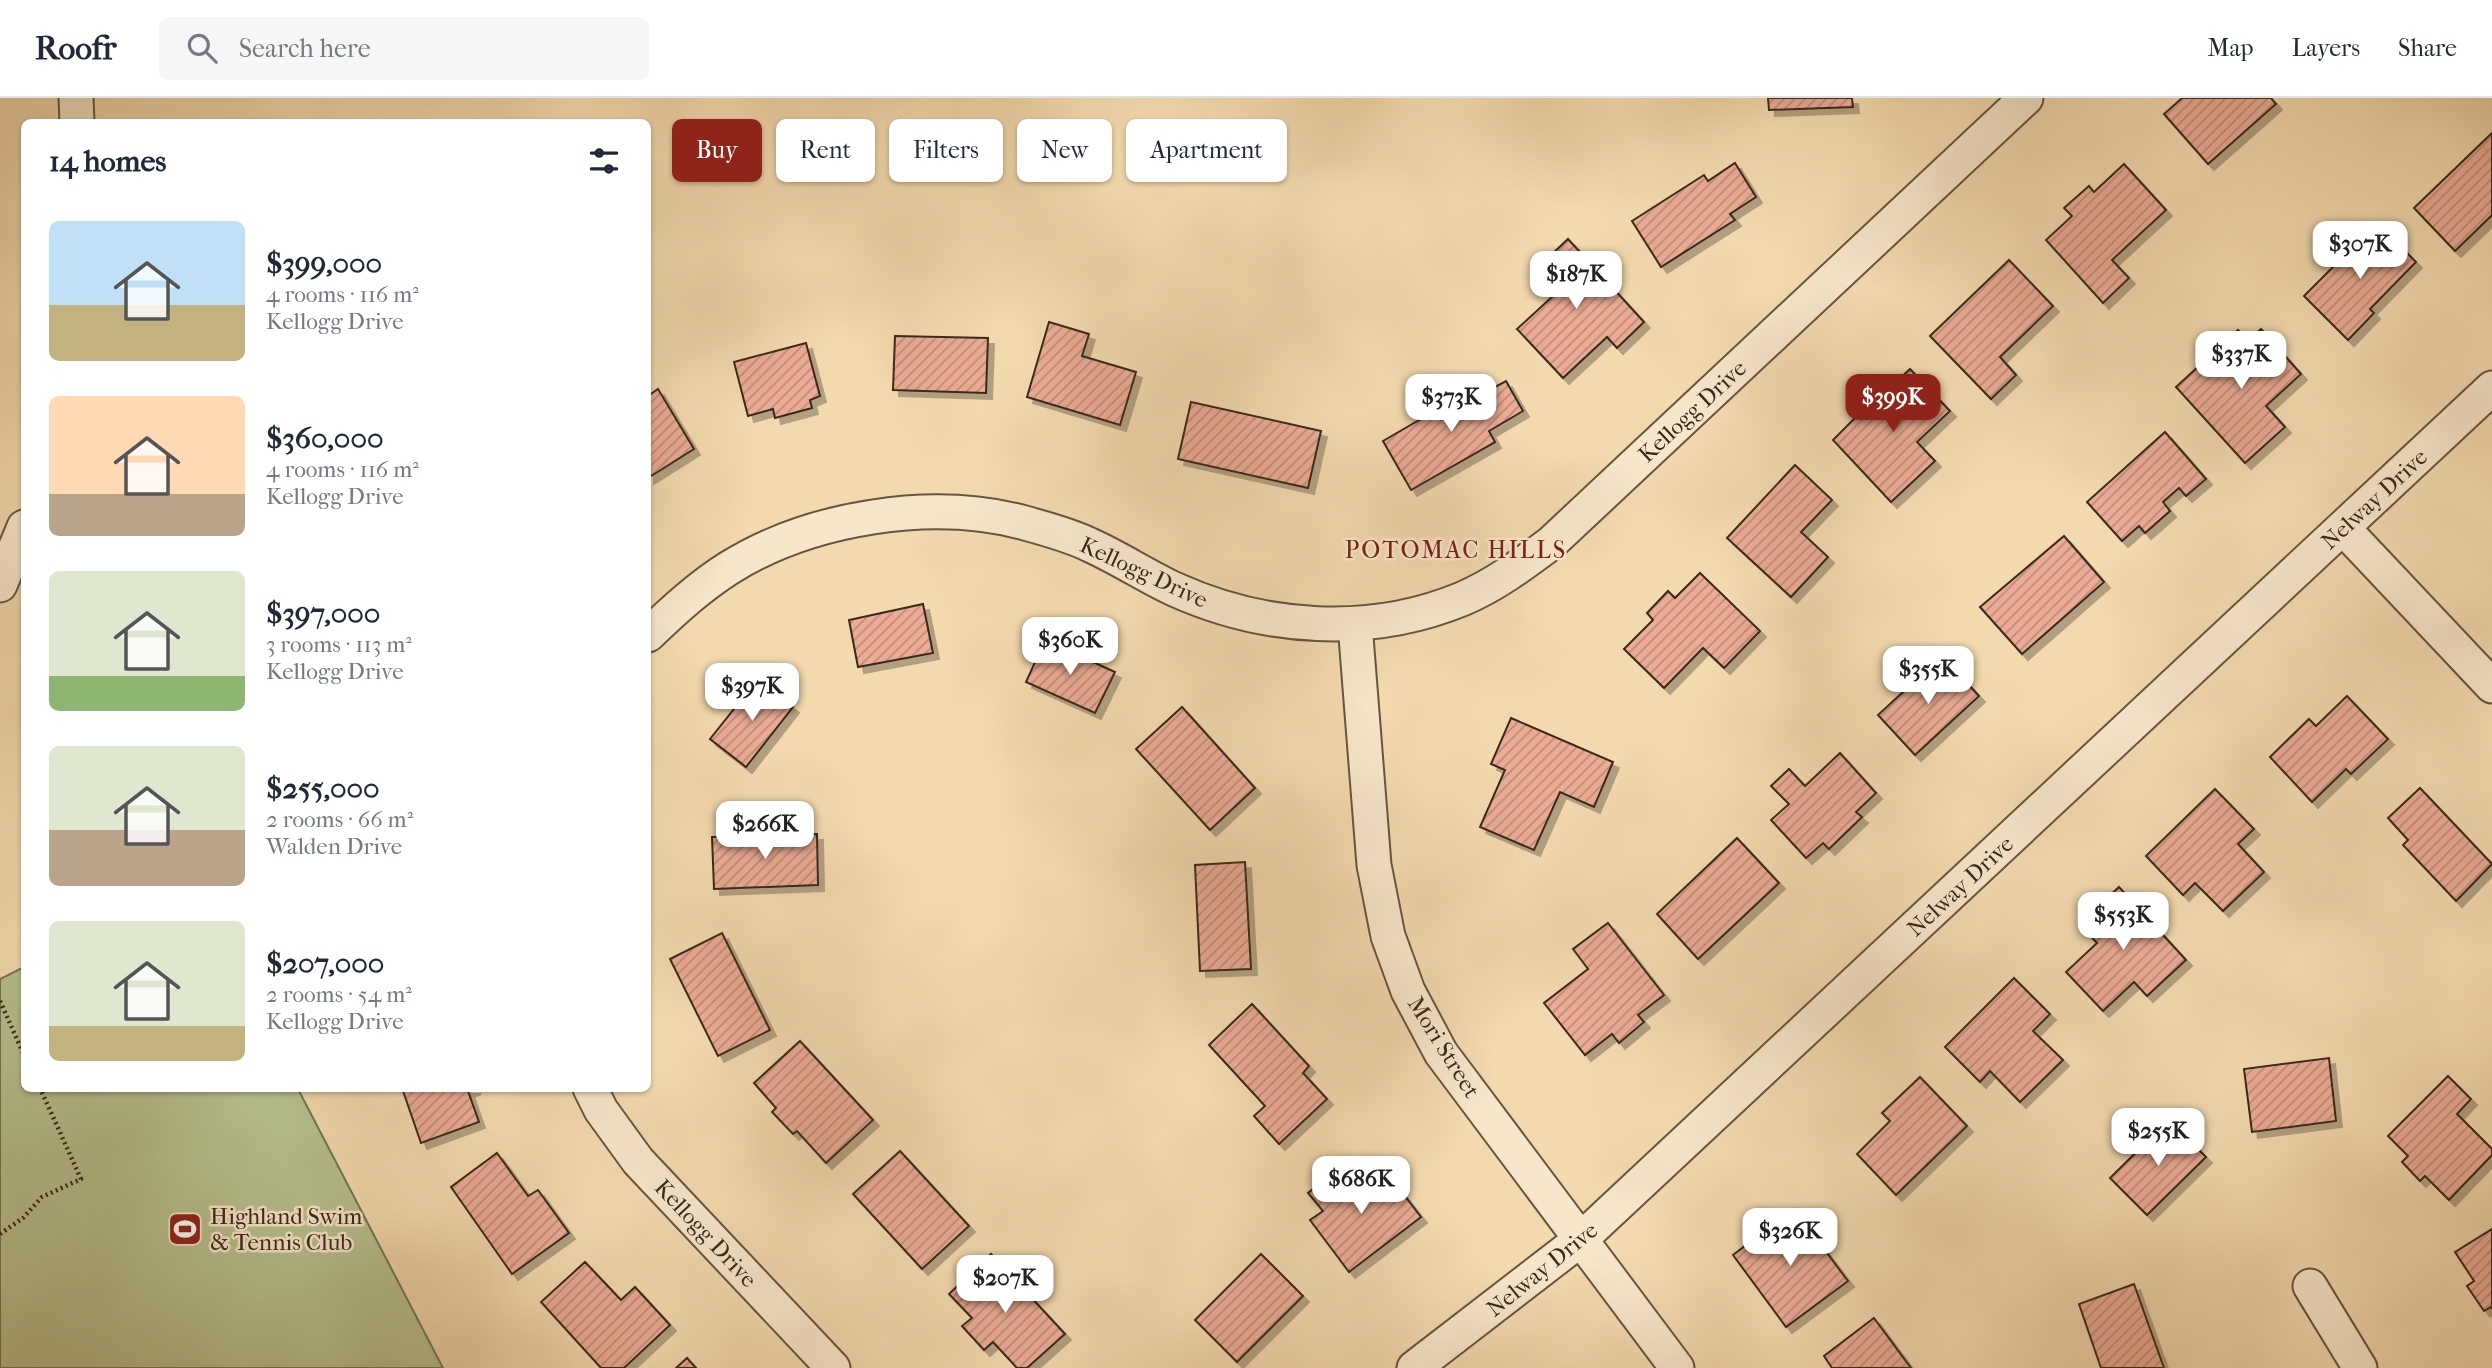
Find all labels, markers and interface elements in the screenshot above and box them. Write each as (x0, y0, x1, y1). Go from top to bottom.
search box (159, 17, 649, 80)
text: Roofr (35, 29, 117, 68)
icon: search (183, 29, 221, 67)
text: Search here (239, 33, 371, 64)
text: Map (2208, 34, 2254, 62)
text: Layers (2292, 34, 2360, 62)
text: Share (2398, 34, 2457, 62)
chip: Buy (672, 119, 762, 182)
chip: Rent (776, 119, 875, 182)
chip: Filters (889, 119, 1003, 182)
chip: New (1017, 119, 1112, 182)
chip: Apartment (1126, 119, 1287, 182)
icon: filters (585, 142, 623, 180)
text: 14 homes (49, 144, 166, 179)
pin: $307K (2311, 222, 2409, 281)
text: $307K (2329, 230, 2391, 257)
text: $399,000 (266, 246, 382, 281)
icon: home (105, 249, 189, 333)
pin: $187K (1527, 252, 1625, 311)
text: $187K (1546, 260, 1606, 287)
text: 4 rooms · 116 m² (266, 281, 419, 308)
text: Kellogg Drive (266, 308, 404, 335)
pin: $337K (2192, 331, 2290, 391)
text: $337K (2211, 340, 2271, 367)
street label: Kellogg Drive (1633, 355, 1752, 468)
pin: $373K (1402, 374, 1500, 434)
pin: $399K (1844, 374, 1942, 434)
text: $373K (1421, 383, 1481, 410)
text: $399K (1862, 383, 1924, 410)
text: $360,000 (266, 421, 383, 456)
icon: home (105, 424, 189, 508)
street label: Nelway Drive (2316, 443, 2433, 555)
text: 4 rooms · 116 m² (266, 456, 419, 483)
text: Kellogg Drive (266, 483, 404, 510)
street label: Kellogg Drive (1076, 531, 1212, 614)
district label: POTOMAC HILLS (1345, 536, 1567, 564)
text: $397,000 (266, 596, 380, 631)
icon: home (105, 599, 189, 683)
pin: $360K (1021, 618, 1119, 677)
text: $360K (1038, 626, 1102, 653)
text: 3 rooms · 113 m² (266, 631, 412, 658)
pin: $355K (1879, 646, 1977, 706)
text: $355K (1899, 655, 1957, 682)
text: Kellogg Drive (266, 658, 404, 685)
pin: $397K (703, 664, 801, 723)
text: $397K (721, 672, 783, 699)
text: $255,000 (266, 771, 380, 806)
icon: home (105, 774, 189, 858)
pin: $266K (716, 802, 814, 861)
text: 2 rooms · 66 m² (266, 806, 413, 833)
text: $266K (732, 810, 798, 837)
street label: Nelway Drive (1902, 830, 2019, 942)
text: Walden Drive (266, 833, 402, 860)
pin: $553K (2074, 892, 2172, 952)
text: $553K (2094, 901, 2152, 928)
text: $207,000 (266, 946, 384, 981)
icon: home (105, 949, 189, 1033)
text: 2 rooms · 54 m² (266, 981, 412, 1008)
street label: Mori Street (1402, 992, 1485, 1103)
text: Kellogg Drive (266, 1008, 404, 1035)
pin: $255K (2109, 1108, 2207, 1168)
text: $255K (2128, 1117, 2188, 1144)
pin: $686K (1312, 1156, 1410, 1216)
text: $686K (1328, 1165, 1394, 1192)
street label: Kellogg Drive (649, 1174, 762, 1293)
place label: Highland Swim & Tennis Club (210, 1203, 362, 1256)
pin: $326K (1741, 1208, 1839, 1268)
sports icon: Highland Swim & Tennis Club (166, 1210, 204, 1248)
street label: Nelway Drive (1481, 1216, 1603, 1322)
text: $326K (1758, 1217, 1822, 1244)
pin: $207K (956, 1256, 1054, 1315)
text: $207K (973, 1264, 1038, 1291)

